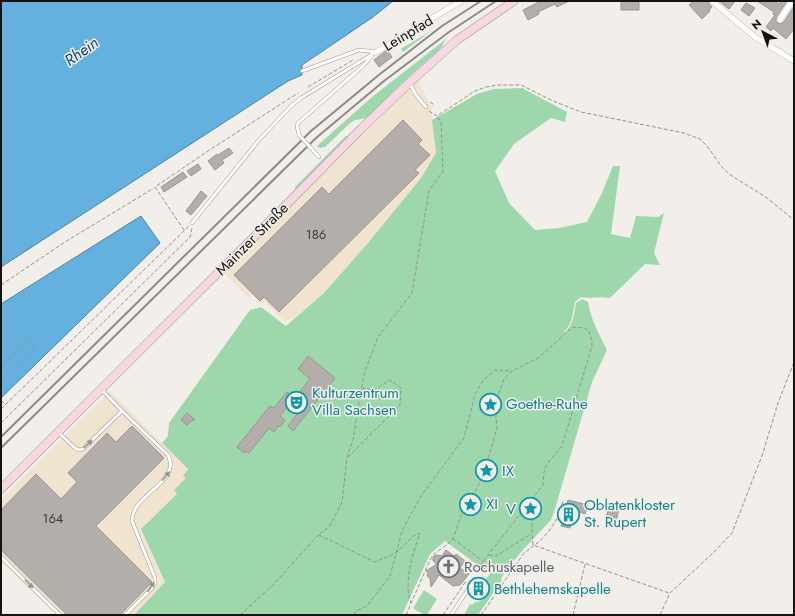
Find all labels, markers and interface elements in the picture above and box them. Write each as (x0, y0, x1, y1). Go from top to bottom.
street label: Leinpfad (379, 9, 437, 57)
north arrow (743, 12, 783, 52)
text: N (748, 16, 765, 33)
water label: Rhein (60, 31, 103, 72)
street label: Mainzer Straße (210, 197, 294, 281)
house number: 186 (306, 225, 326, 244)
place label: Kulturzentrum Villa Sachsen (312, 382, 399, 421)
theatre icon: Kulturzentrum Villa Sachsen (284, 389, 310, 415)
place icon: Goethe-Ruhe (477, 391, 503, 417)
place label: Goethe-Ruhe (506, 393, 588, 415)
one-way arrow (83, 439, 93, 449)
place icon: IX (474, 458, 500, 484)
place label: IX (502, 460, 515, 482)
one-way arrow (162, 470, 170, 481)
place icon: XI (457, 491, 483, 517)
place label: XI (486, 493, 498, 515)
place label: Oblatenkloster St. Rupert (584, 494, 676, 533)
place icon: V (518, 496, 544, 522)
place label: V (506, 498, 516, 520)
building icon: Oblatenkloster St. Rupert (556, 501, 582, 527)
house number: 164 (43, 509, 64, 528)
church icon: Rochuskapelle (435, 554, 461, 580)
place label: Rochuskapelle (464, 556, 555, 578)
building icon: Bethlehemskapelle (465, 576, 491, 602)
place label: Bethlehemskapelle (494, 578, 611, 600)
one-way arrow (24, 579, 34, 589)
one-way arrow (147, 581, 155, 592)

